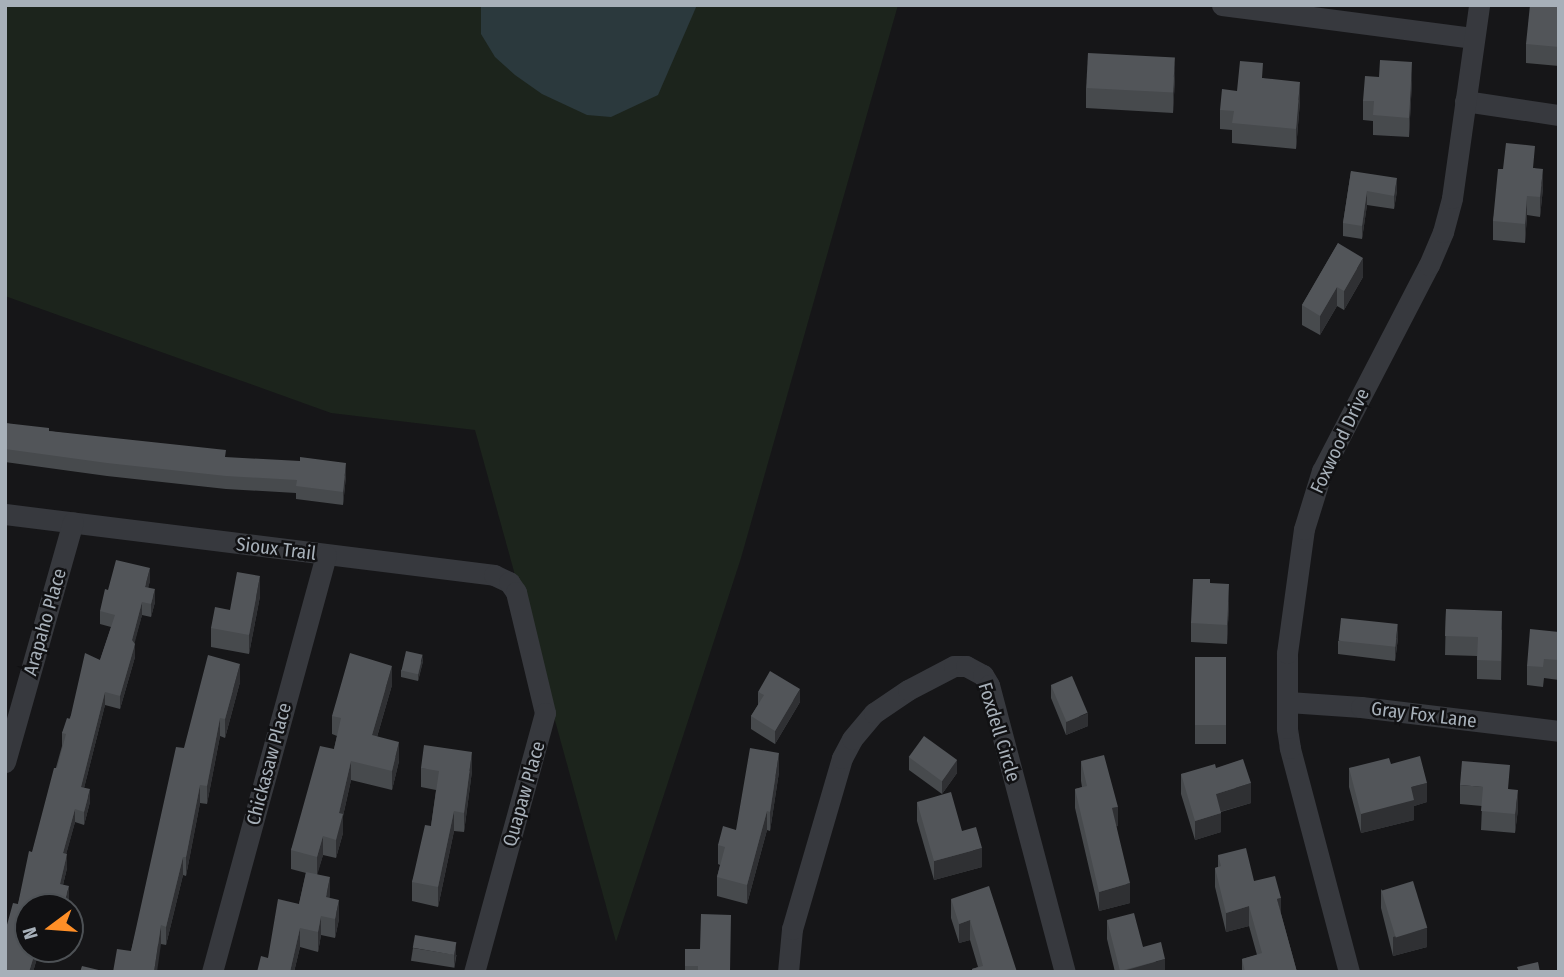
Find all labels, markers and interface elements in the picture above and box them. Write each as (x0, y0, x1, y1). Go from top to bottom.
street label: Foxwood Drive (1306, 385, 1374, 497)
street label: Sioux Trail (235, 533, 317, 565)
street label: Arapaho Place (19, 566, 71, 678)
street label: Foxdell Circle (973, 680, 1025, 784)
street label: Gray Fox Lane (1370, 697, 1478, 733)
street label: Chickasaw Place (242, 700, 296, 828)
street label: Quapaw Place (498, 739, 550, 849)
north arrow (14, 893, 84, 963)
text: N (18, 925, 43, 942)

